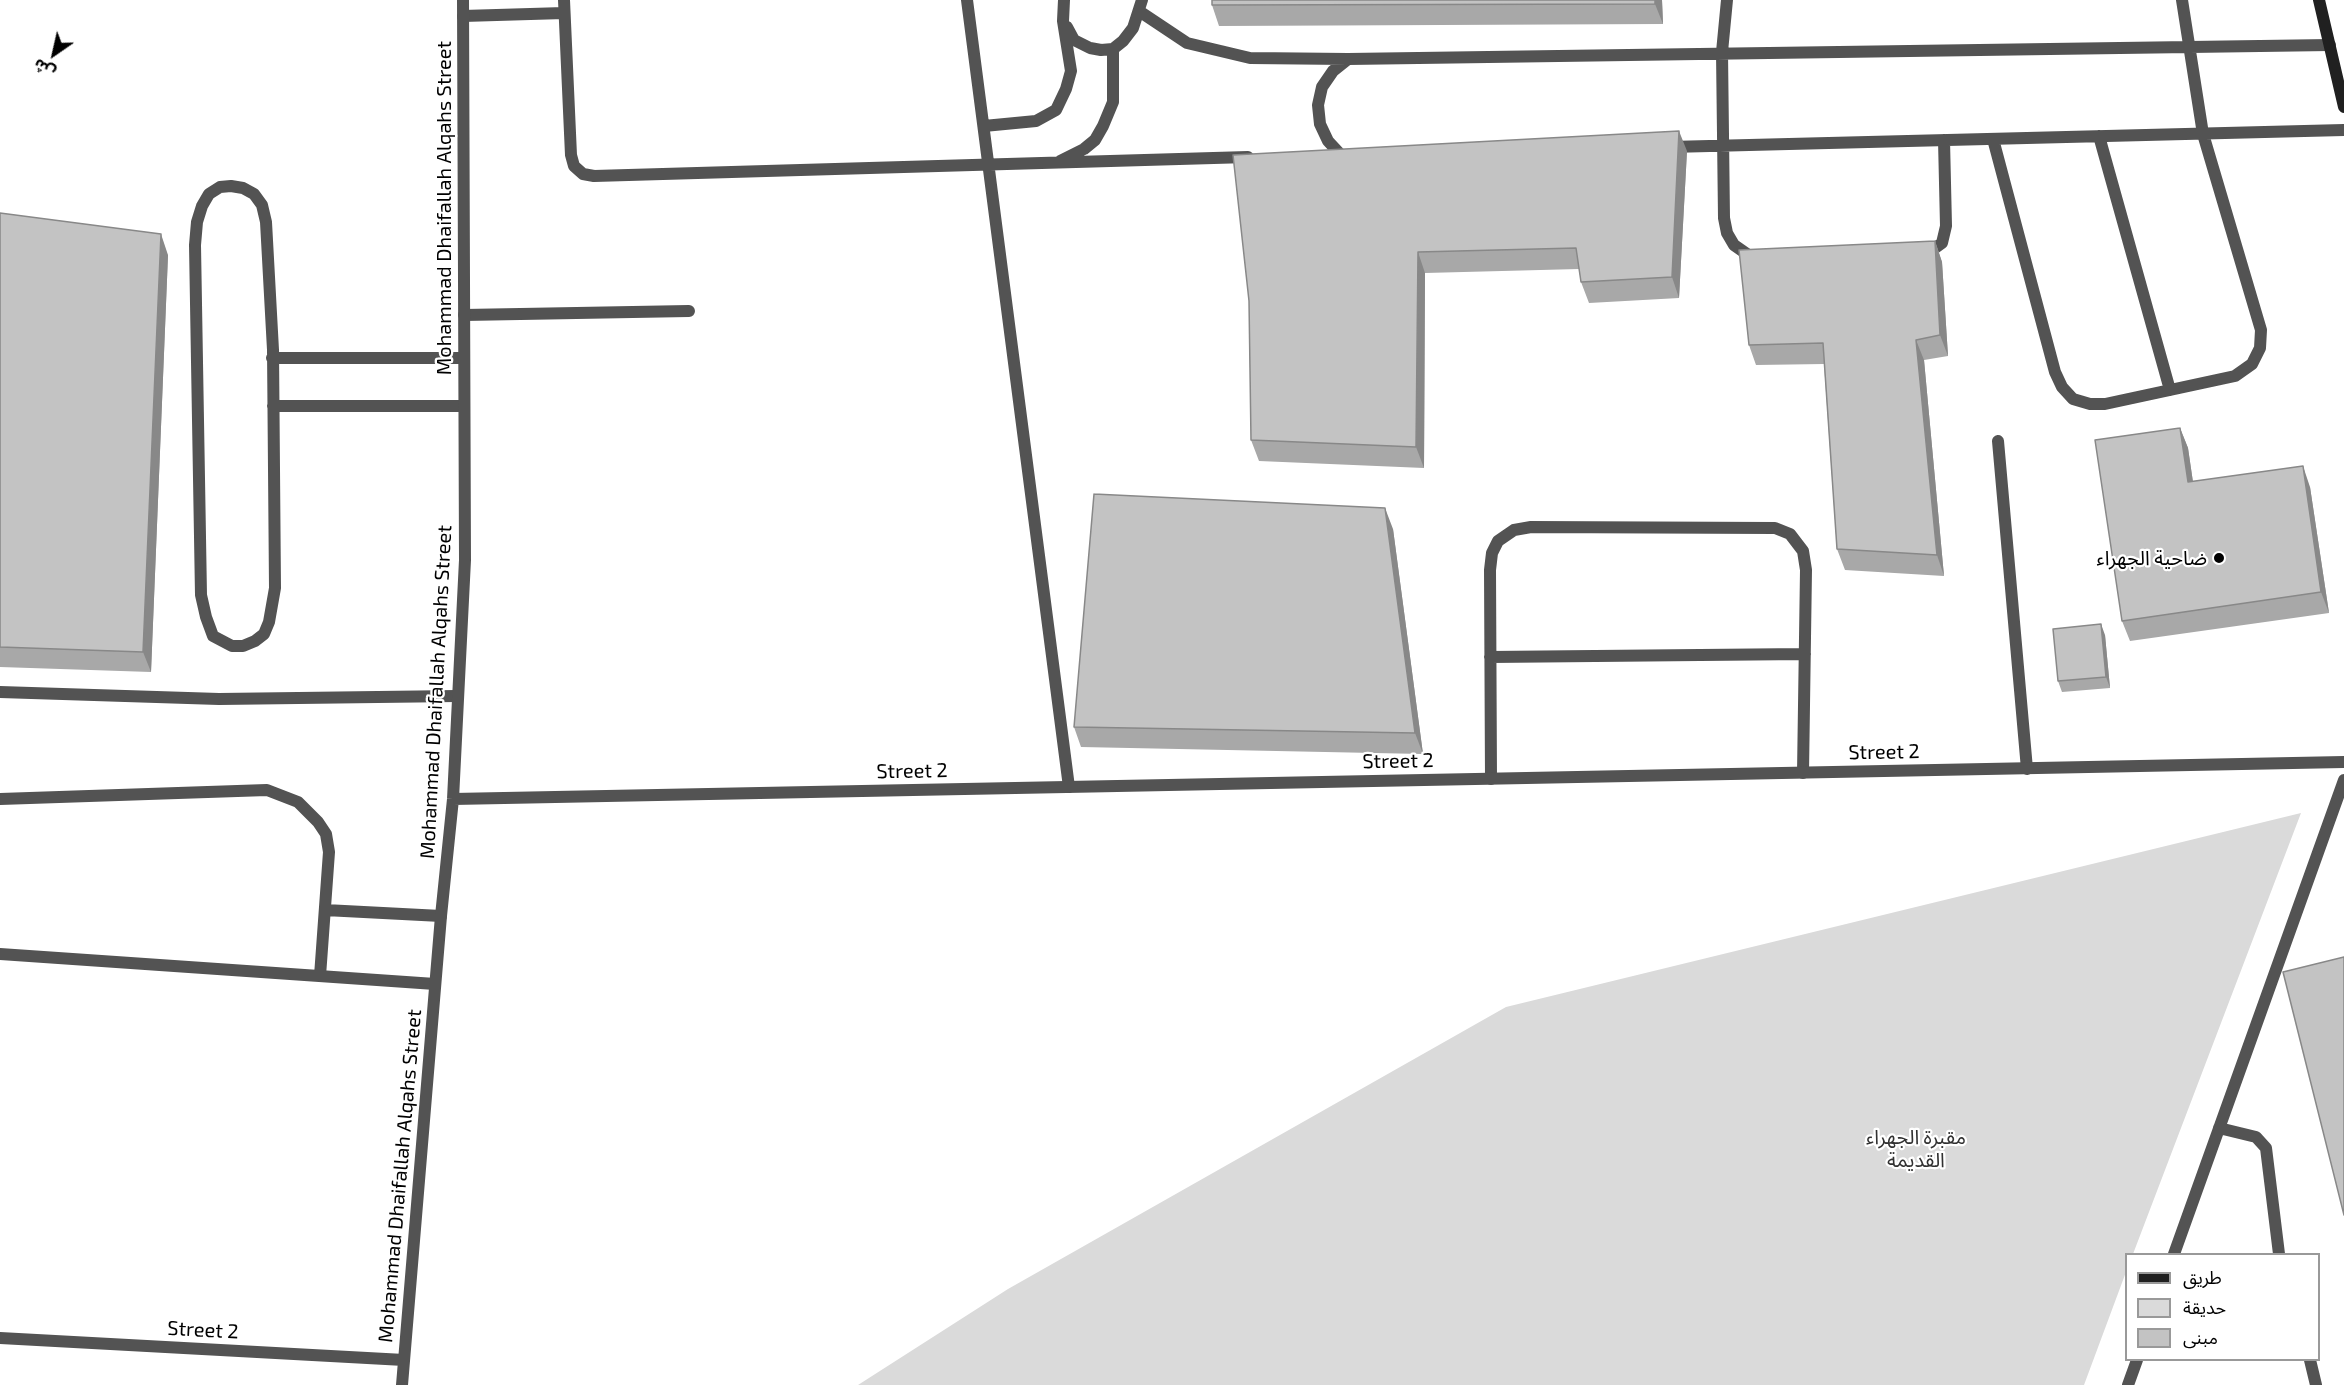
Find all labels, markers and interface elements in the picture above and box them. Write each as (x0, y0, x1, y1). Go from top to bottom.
north arrow (24, 24, 84, 84)
street label: Mohammad Dhaifallah Alqahs Street (432, 41, 456, 375)
text: ش (29, 55, 58, 83)
street label: Mohammad Dhaifallah Alqahs Street (415, 524, 457, 860)
place label: ضاحية الجهراء (2096, 546, 2207, 570)
marker: ضاحية الجهراء (2212, 551, 2226, 565)
street label: Street 2 (1848, 739, 1920, 765)
street label: Street 2 (1362, 748, 1434, 774)
street label: Street 2 (876, 758, 948, 784)
street label: Mohammad Dhaifallah Alqahs Street (373, 1008, 427, 1344)
park label: مقبرة الجهراء القديمة (1866, 1125, 1966, 1172)
legend (2125, 1253, 2320, 1361)
text: طريق (2183, 1266, 2222, 1288)
text: حديقة (2183, 1296, 2226, 1318)
street label: Street 2 (167, 1316, 239, 1344)
text: مبنى (2183, 1326, 2218, 1348)

